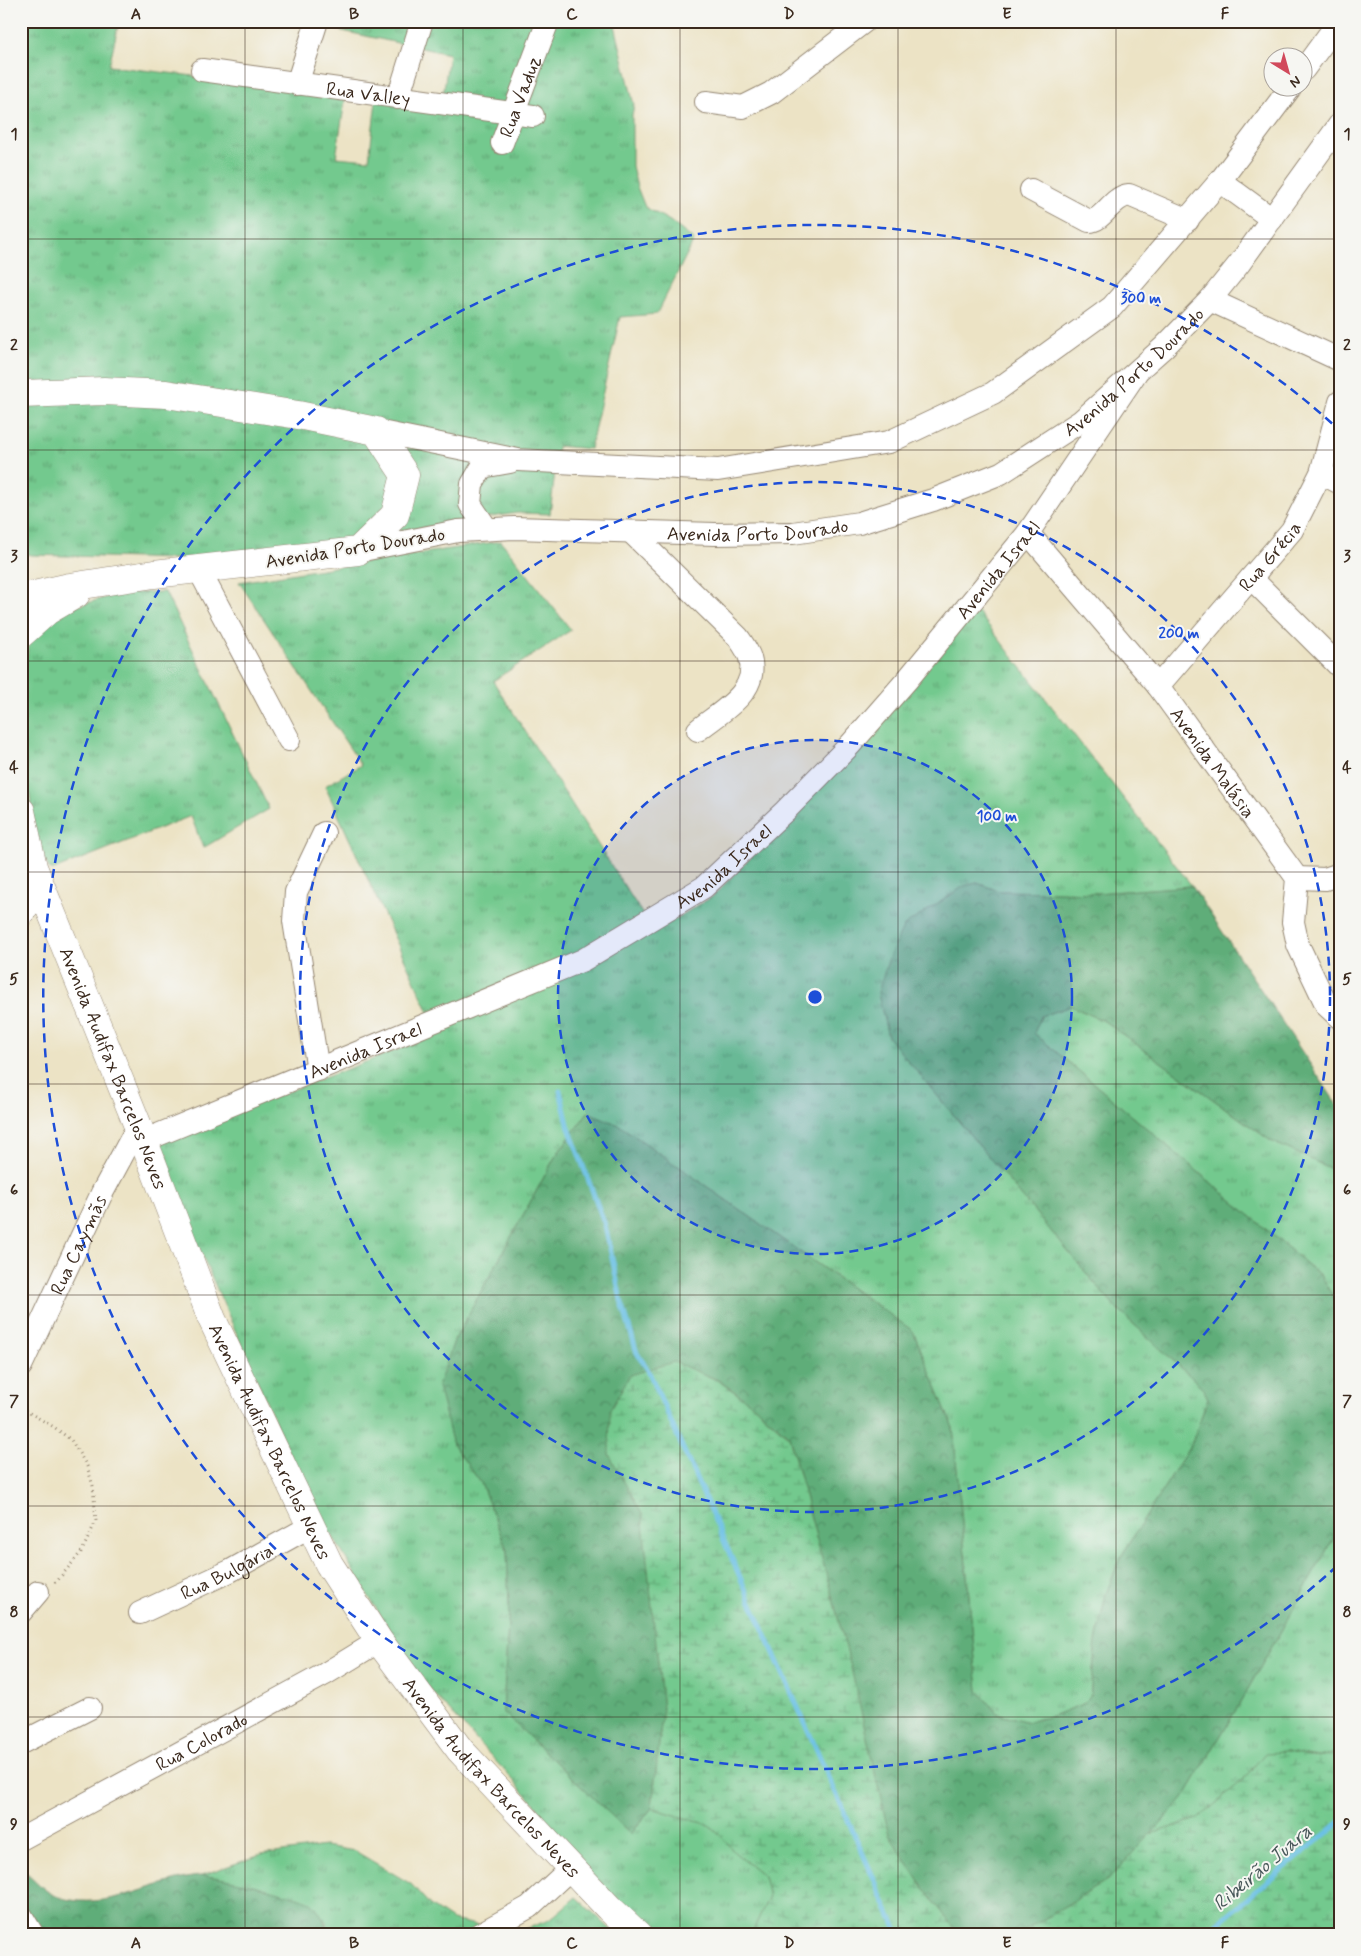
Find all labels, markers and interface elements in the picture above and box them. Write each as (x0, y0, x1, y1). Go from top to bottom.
text: A (131, 4, 141, 25)
text: B (349, 4, 359, 25)
text: C (566, 4, 578, 25)
text: D (783, 4, 795, 25)
text: E (1002, 4, 1012, 25)
text: F (1221, 4, 1230, 25)
north arrow (1264, 48, 1314, 98)
street label: Rua Vaduz (494, 52, 548, 141)
text: N (1286, 72, 1304, 92)
street label: Rua Valley (325, 76, 412, 114)
text: 1 (10, 124, 18, 145)
text: 1 (1343, 124, 1351, 145)
text: 300 m (1121, 289, 1161, 309)
street label: Avenida Porto Dourado (1059, 302, 1210, 443)
text: 2 (10, 335, 18, 356)
text: 2 (1343, 335, 1351, 356)
street label: Avenida Porto Dourado (667, 514, 850, 548)
street label: Avenida Israel (951, 517, 1047, 625)
street label: Rua Grécia (1234, 518, 1308, 597)
street label: Avenida Porto Dourado (264, 522, 447, 575)
text: 3 (10, 546, 18, 567)
text: 3 (1343, 546, 1351, 567)
text: 200 m (1159, 624, 1200, 644)
street label: Avenida Malásia (1163, 703, 1261, 824)
text: 4 (9, 757, 19, 778)
text: 4 (1342, 757, 1352, 778)
text: 100 m (977, 807, 1017, 827)
street label: Avenida Israel (671, 819, 778, 916)
street label: Avenida Audifax Barcelos Neves (53, 944, 172, 1193)
text: 5 (9, 969, 19, 990)
text: 5 (1342, 969, 1352, 990)
centre of rings (806, 988, 824, 1006)
street label: Avenida Israel (305, 1017, 426, 1085)
text: 6 (10, 1180, 18, 1201)
text: 6 (1343, 1180, 1351, 1201)
street label: Rua Caymãs (45, 1191, 114, 1299)
street label: Avenida Audifax Barcelos Neves (202, 1320, 336, 1564)
text: 7 (9, 1391, 19, 1412)
text: 7 (1342, 1391, 1352, 1412)
street label: Rua Bulgária (177, 1538, 278, 1606)
text: 8 (9, 1602, 19, 1623)
text: 8 (1342, 1602, 1352, 1623)
street label: Avenida Audifax Barcelos Neves (396, 1673, 585, 1884)
street label: Rua Colorado (151, 1707, 252, 1778)
text: 9 (10, 1814, 18, 1835)
text: 9 (1343, 1814, 1351, 1835)
water label: Ribeirão Juara (1208, 1819, 1318, 1918)
text: A (131, 1933, 141, 1954)
text: B (349, 1933, 359, 1954)
text: C (566, 1933, 578, 1954)
text: D (783, 1933, 795, 1954)
text: E (1002, 1933, 1012, 1954)
text: F (1221, 1933, 1230, 1954)

